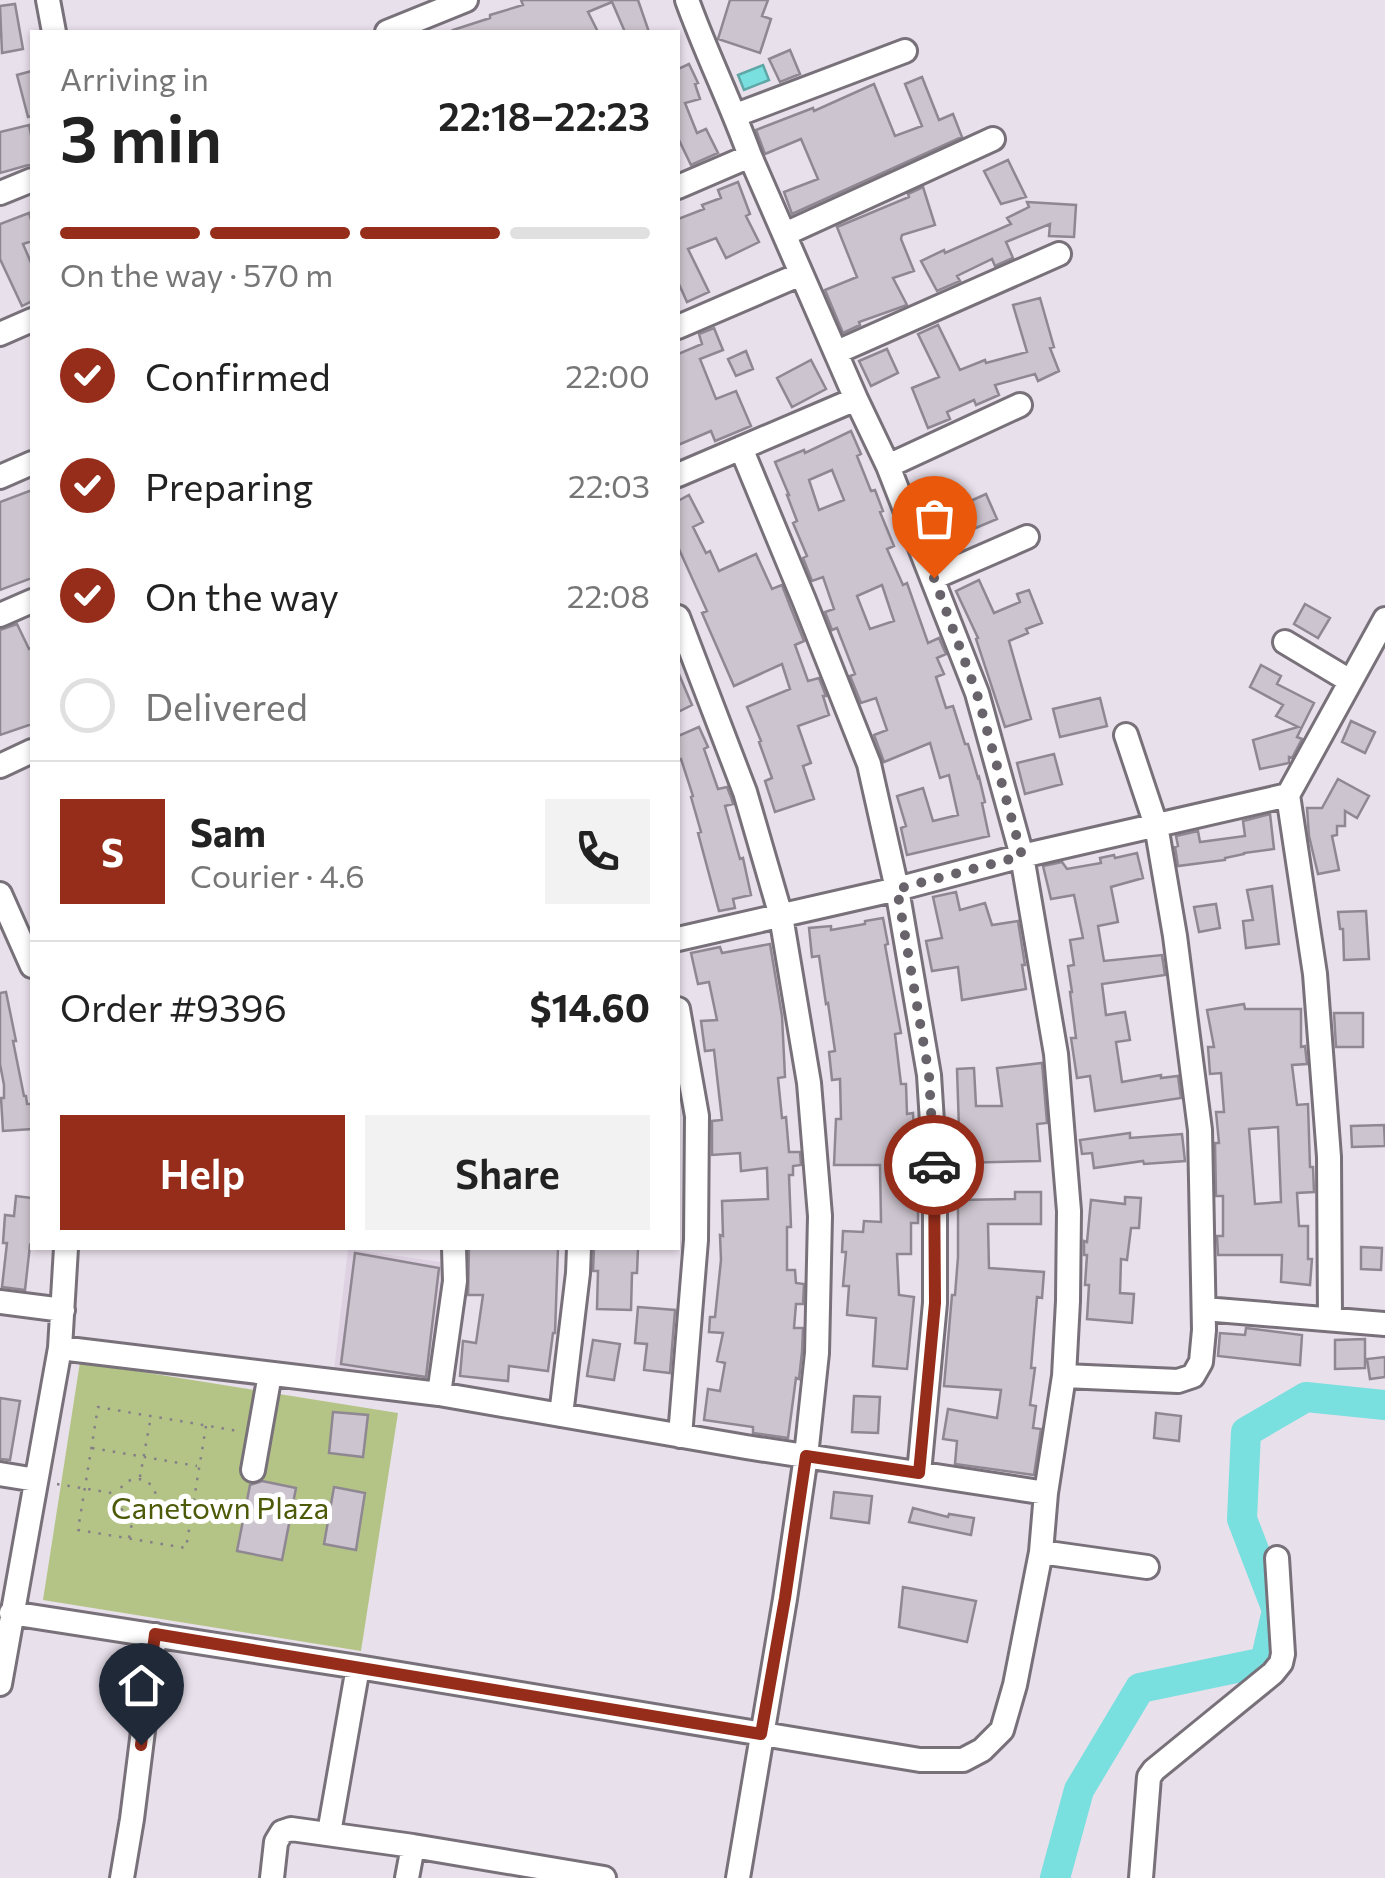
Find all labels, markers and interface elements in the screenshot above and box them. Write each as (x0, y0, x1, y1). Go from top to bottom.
text: Arriving in (60, 58, 209, 98)
text: 22:18–22:23 (438, 92, 650, 139)
text: 3 min (60, 96, 222, 175)
text: On the way · 570 m (60, 254, 333, 294)
icon: check (60, 348, 115, 403)
text: Confirmed (145, 352, 331, 399)
text: 22:00 (565, 355, 650, 395)
icon: check (60, 458, 115, 513)
text: Preparing (145, 462, 313, 509)
text: 22:03 (568, 465, 650, 505)
pin (892, 476, 977, 579)
icon: bag (907, 491, 962, 546)
icon: check (60, 568, 115, 623)
text: On the way (145, 572, 339, 619)
text: 22:08 (567, 575, 650, 615)
text: Delivered (145, 682, 308, 729)
button: phone (545, 799, 650, 904)
text: Sam (190, 808, 266, 855)
text: S (101, 828, 124, 875)
text: Courier · 4.6 (190, 855, 365, 895)
text: Order #9396 (60, 983, 287, 1030)
text: $14.60 (530, 983, 650, 1030)
button: Help (60, 1115, 345, 1230)
button: Share (365, 1115, 650, 1230)
courier (884, 1115, 984, 1215)
icon: car (907, 1138, 962, 1193)
park label: Canetown Plaza (111, 1488, 329, 1525)
pin (99, 1643, 184, 1746)
icon: home (114, 1658, 169, 1713)

